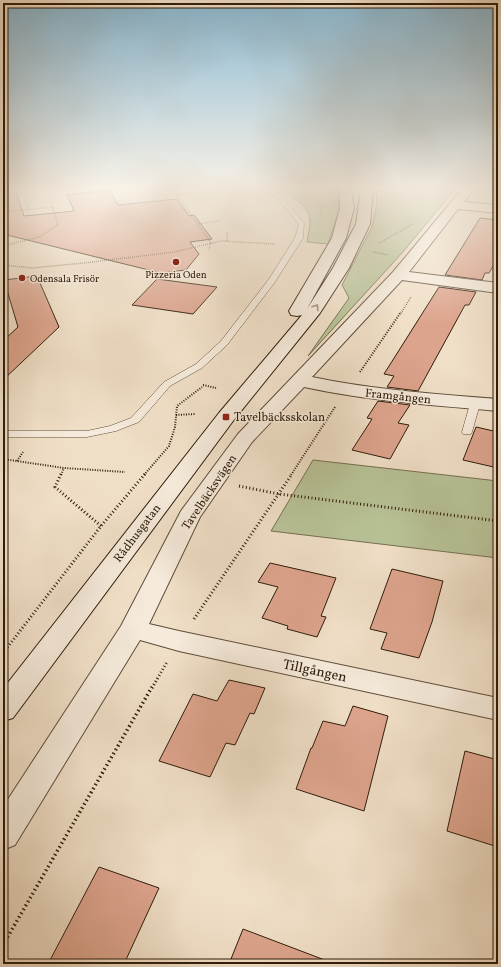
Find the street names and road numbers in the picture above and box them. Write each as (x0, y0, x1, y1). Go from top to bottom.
street label: Framgången (364, 386, 432, 408)
street label: Tavelbäcksvägen (179, 452, 241, 533)
street label: Rådhusgatan (111, 501, 165, 566)
street label: Tillgången (281, 655, 348, 687)

